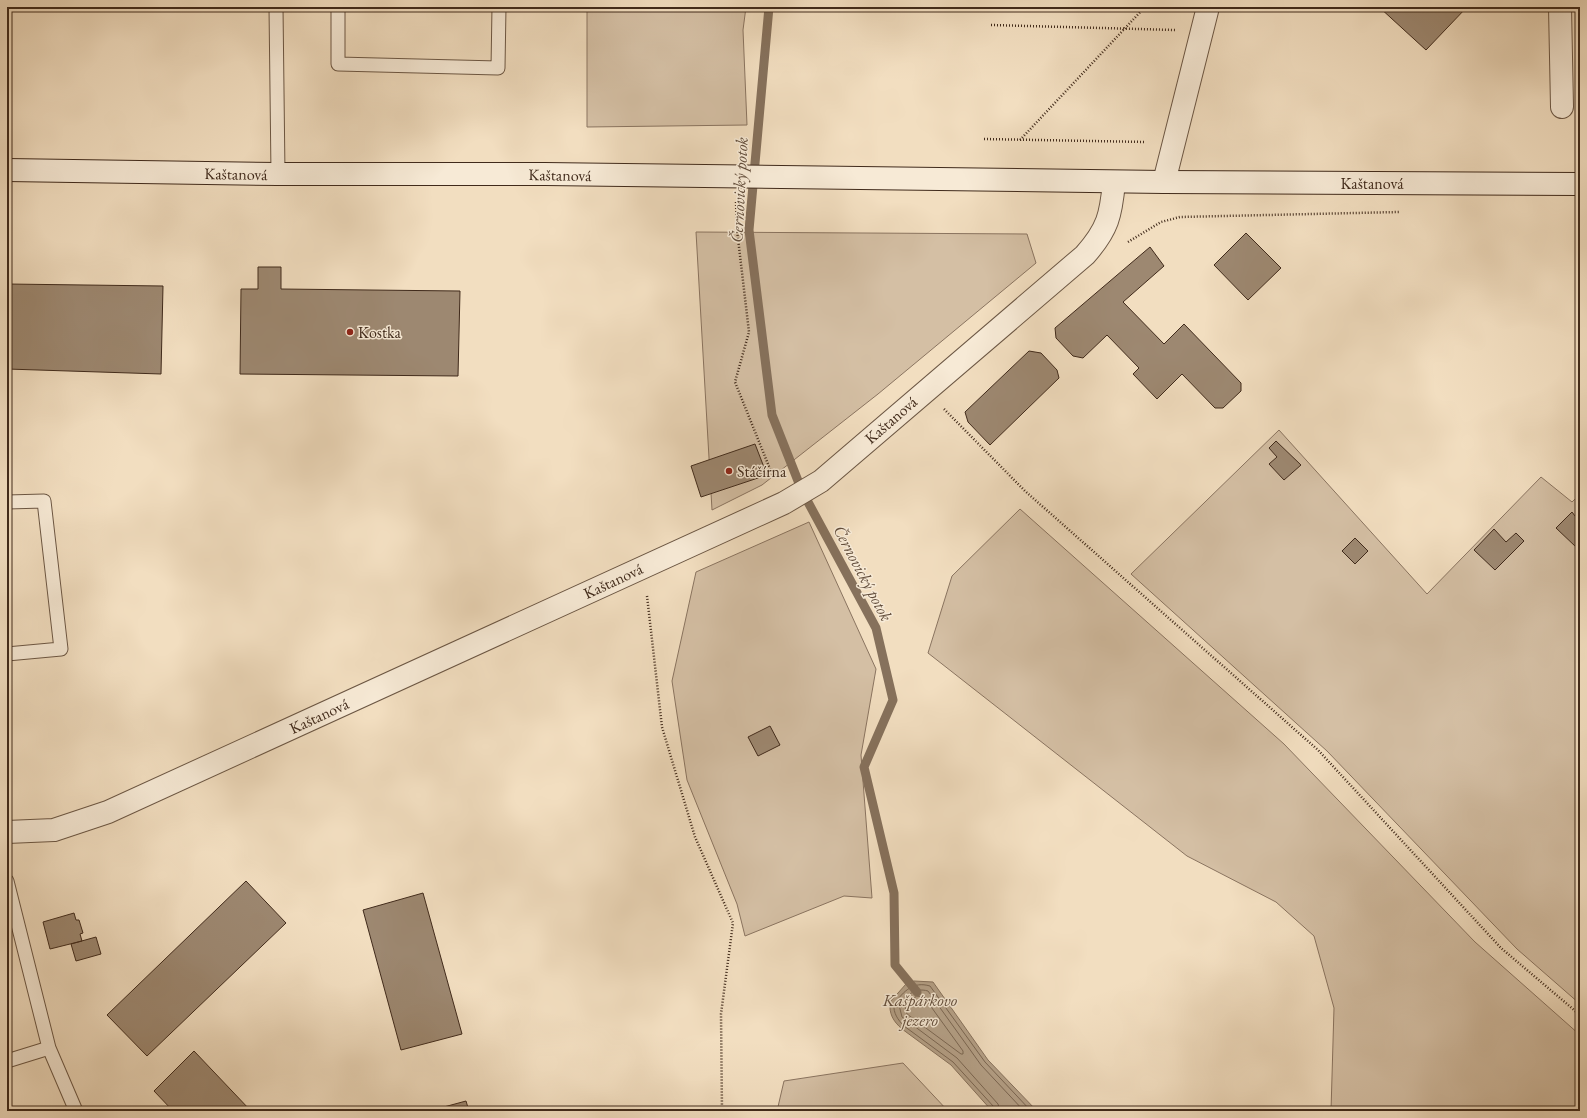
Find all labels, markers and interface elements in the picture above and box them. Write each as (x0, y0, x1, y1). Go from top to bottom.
water label: Černovický potok (725, 136, 753, 243)
street label: Kaštanová (204, 163, 268, 185)
street label: Kaštanová (528, 164, 592, 186)
street label: Kaštanová (1340, 173, 1404, 194)
place label: Kostka (358, 322, 402, 343)
marker: Kostka (345, 327, 355, 337)
street label: Kaštanová (860, 391, 922, 449)
place label: Stáčírna (737, 461, 787, 482)
marker: Stáčírna (724, 466, 734, 476)
water label: Černovický potok (828, 521, 898, 625)
street label: Kaštanová (580, 558, 647, 604)
street label: Kaštanová (286, 693, 353, 739)
water label: Kašpárkovo jezero (882, 989, 958, 1031)

